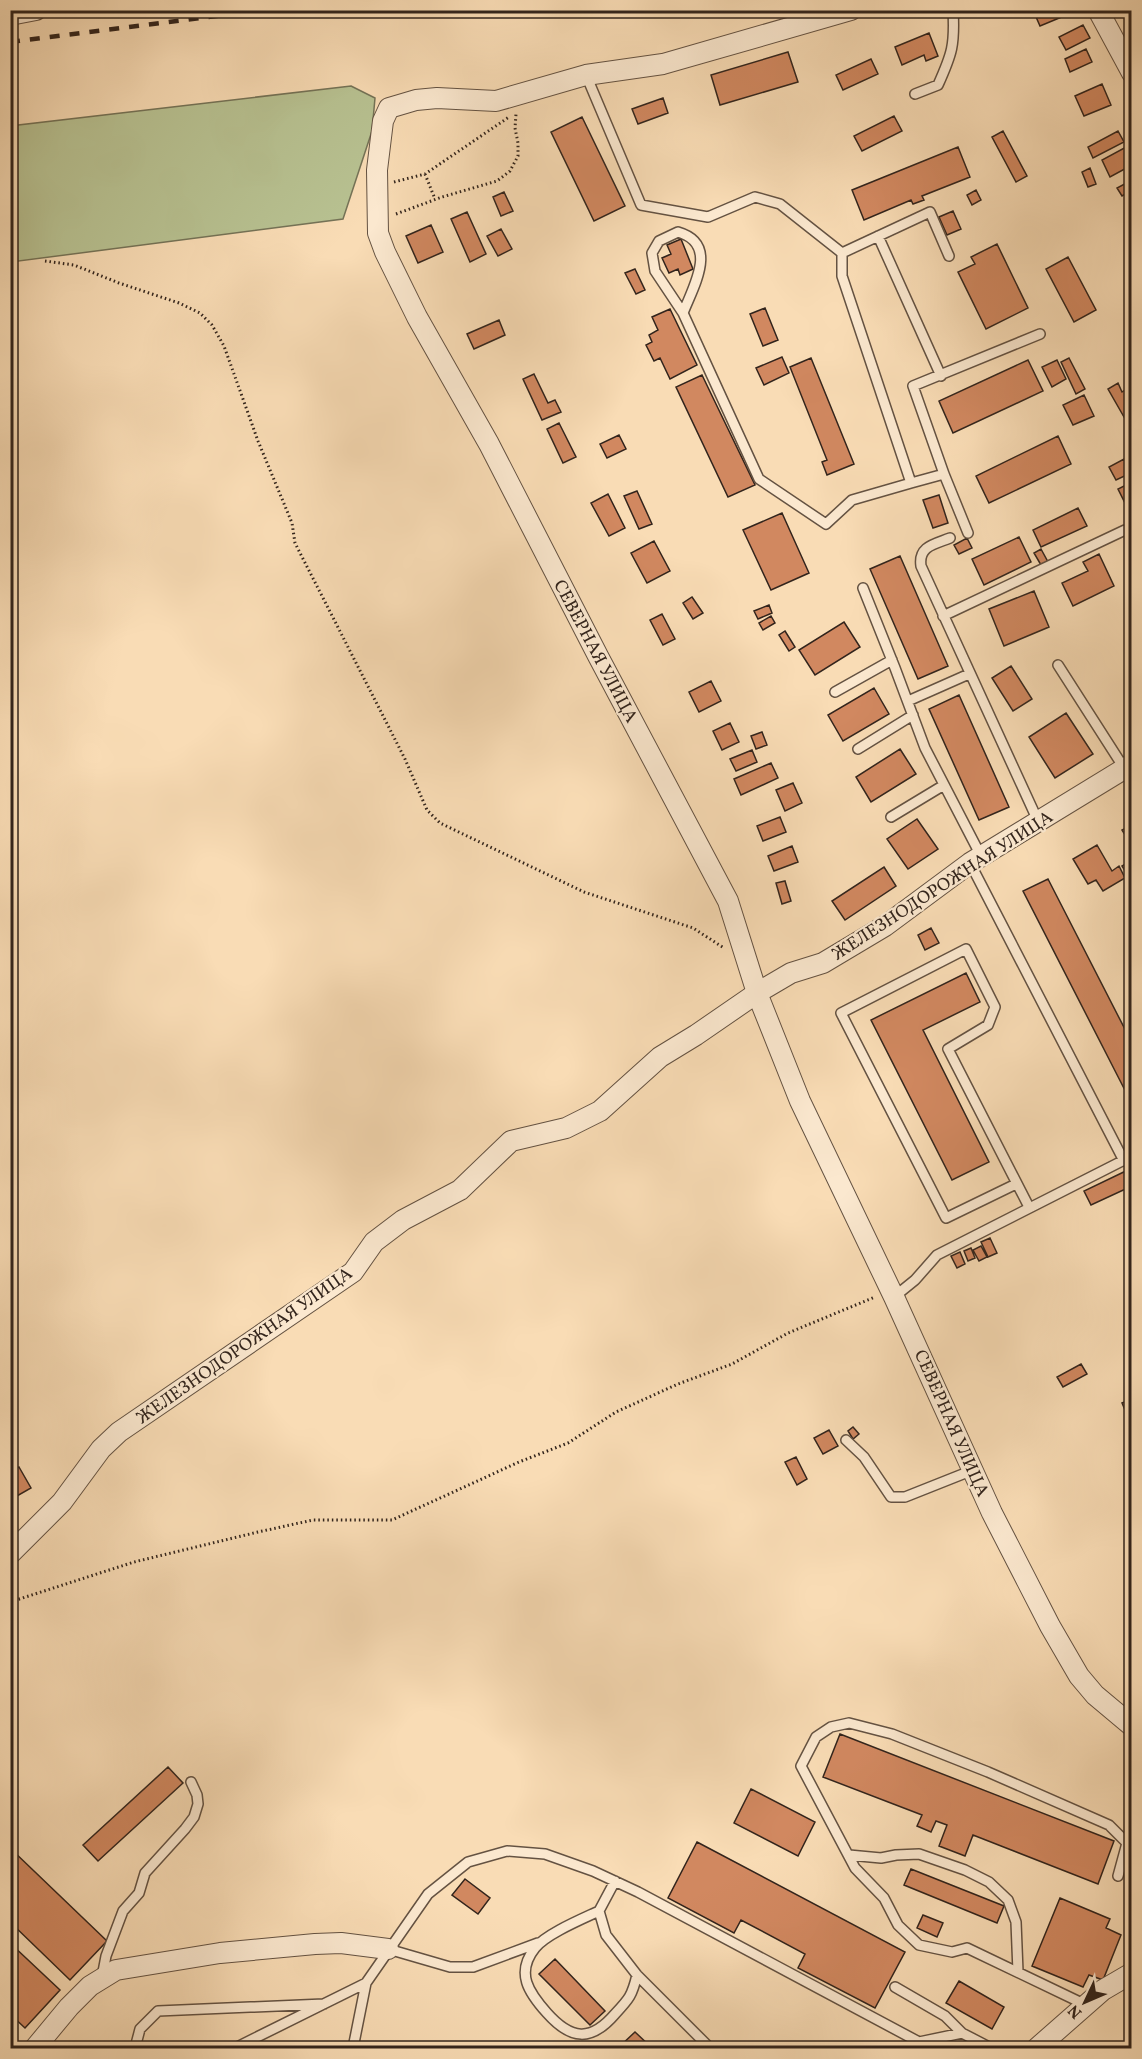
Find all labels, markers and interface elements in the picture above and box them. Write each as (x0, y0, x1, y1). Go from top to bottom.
street label: СЕВЕРНАЯ УЛИЦА (546, 576, 643, 728)
street label: ЖЕЛЕЗНОДОРОЖНАЯ УЛИЦА (827, 805, 1058, 967)
street label: ЖЕЛЕЗНОДОРОЖНАЯ УЛИЦА (132, 1262, 358, 1431)
street label: СЕВЕРНАЯ УЛИЦА (907, 1346, 994, 1501)
north arrow (1055, 1972, 1115, 2032)
text: N (1063, 1999, 1088, 2023)

